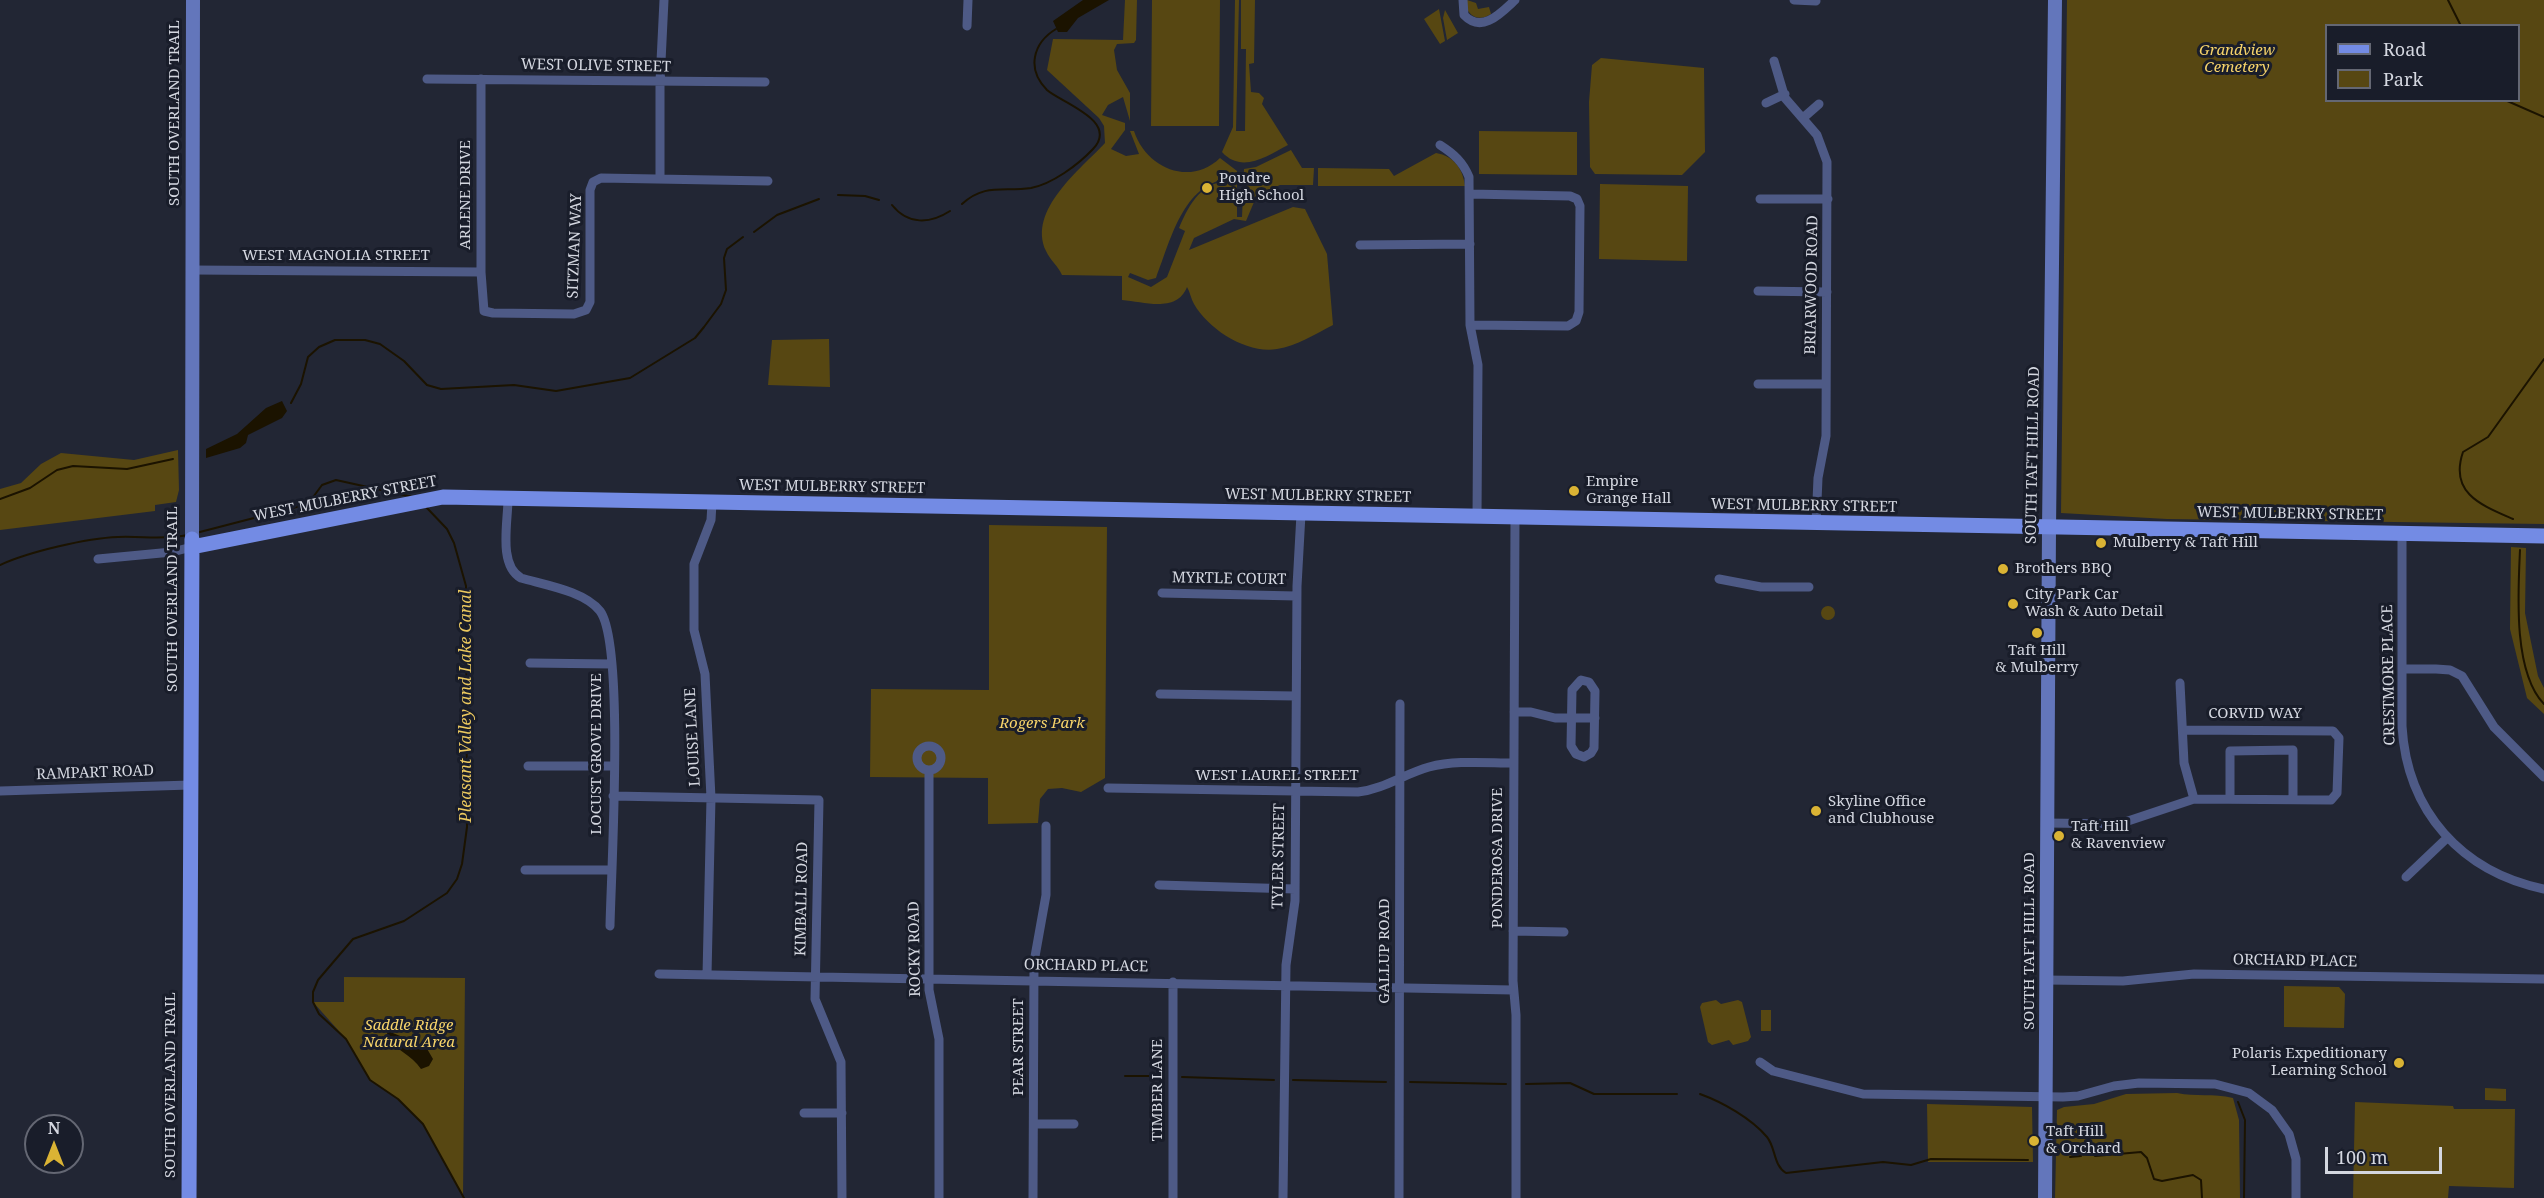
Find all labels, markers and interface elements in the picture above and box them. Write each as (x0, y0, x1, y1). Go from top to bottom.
street label: SOUTH OVERLAND TRAIL (166, 20, 184, 206)
legend (2325, 24, 2520, 102)
text: Road (2383, 37, 2426, 61)
park label: Grandview Cemetery (2199, 42, 2275, 77)
street label: WEST OLIVE STREET (521, 56, 671, 76)
text: Park (2383, 67, 2423, 91)
street label: ARLENE DRIVE (457, 140, 475, 250)
place label: Poudre High School (1219, 170, 1304, 205)
marker: Poudre High School (1200, 181, 1214, 195)
street label: SITZMAN WAY (564, 193, 586, 299)
street label: BRIARWOOD ROAD (1802, 215, 1822, 355)
street label: WEST MAGNOLIA STREET (242, 247, 430, 265)
street label: SOUTH TAFT HILL ROAD (2022, 366, 2044, 544)
street label: WEST MULBERRY STREET (252, 472, 438, 526)
place label: Empire Grange Hall (1586, 473, 1671, 508)
street label: WEST MULBERRY STREET (739, 476, 925, 498)
marker: Empire Grange Hall (1567, 484, 1581, 498)
street label: WEST MULBERRY STREET (1225, 485, 1411, 507)
street label: WEST MULBERRY STREET (1711, 495, 1897, 517)
street label: WEST MULBERRY STREET (2197, 503, 2383, 525)
street label: SOUTH OVERLAND TRAIL (164, 506, 182, 692)
place label: Mulberry & Taft Hill (2113, 534, 2258, 552)
marker: Mulberry & Taft Hill (2094, 536, 2108, 550)
place label: Brothers BBQ (2015, 560, 2112, 578)
marker: Brothers BBQ (1996, 562, 2010, 576)
street label: MYRTLE COURT (1172, 569, 1286, 589)
place label: City Park Car Wash & Auto Detail (2025, 586, 2163, 621)
water label: Pleasant Valley and Lake Canal (456, 590, 476, 822)
marker: City Park Car Wash & Auto Detail (2006, 597, 2020, 611)
street label: CRESTMORE PLACE (2379, 604, 2399, 746)
marker: Taft Hill & Mulberry (2030, 626, 2044, 640)
place label: Taft Hill & Mulberry (1995, 642, 2079, 677)
street label: LOCUST GROVE DRIVE (588, 673, 606, 835)
street label: LOUISE LANE (681, 687, 705, 787)
street label: CORVID WAY (2208, 705, 2302, 723)
park label: Rogers Park (999, 715, 1085, 733)
street label: RAMPART ROAD (36, 762, 154, 784)
street label: WEST LAUREL STREET (1195, 767, 1359, 785)
street label: PONDEROSA DRIVE (1489, 788, 1507, 928)
place label: Skyline Office and Clubhouse (1828, 793, 1934, 828)
street label: TYLER STREET (1269, 803, 1289, 909)
marker: Skyline Office and Clubhouse (1809, 804, 1823, 818)
place label: Taft Hill & Ravenview (2071, 818, 2165, 853)
marker: Taft Hill & Ravenview (2052, 829, 2066, 843)
street label: KIMBALL ROAD (792, 842, 812, 956)
street label: SOUTH TAFT HILL ROAD (2021, 852, 2039, 1030)
street label: GALLUP ROAD (1376, 898, 1394, 1004)
street label: ROCKY ROAD (905, 901, 925, 997)
street label: ORCHARD PLACE (2233, 951, 2357, 971)
street label: ORCHARD PLACE (1024, 956, 1148, 976)
street label: SOUTH OVERLAND TRAIL (162, 992, 180, 1178)
street label: PEAR STREET (1010, 998, 1028, 1096)
park label: Saddle Ridge Natural Area (363, 1017, 455, 1052)
street label: TIMBER LANE (1149, 1039, 1167, 1141)
place label: Polaris Expeditionary Learning School (2232, 1045, 2387, 1080)
marker: Polaris Expeditionary Learning School (2392, 1056, 2406, 1070)
north arrow (24, 1114, 84, 1174)
text: N (48, 1117, 60, 1139)
place label: Taft Hill & Orchard (2046, 1123, 2121, 1158)
marker: Taft Hill & Orchard (2027, 1134, 2041, 1148)
scale bar (2328, 1135, 2445, 1173)
text: 100 m (2336, 1145, 2388, 1169)

